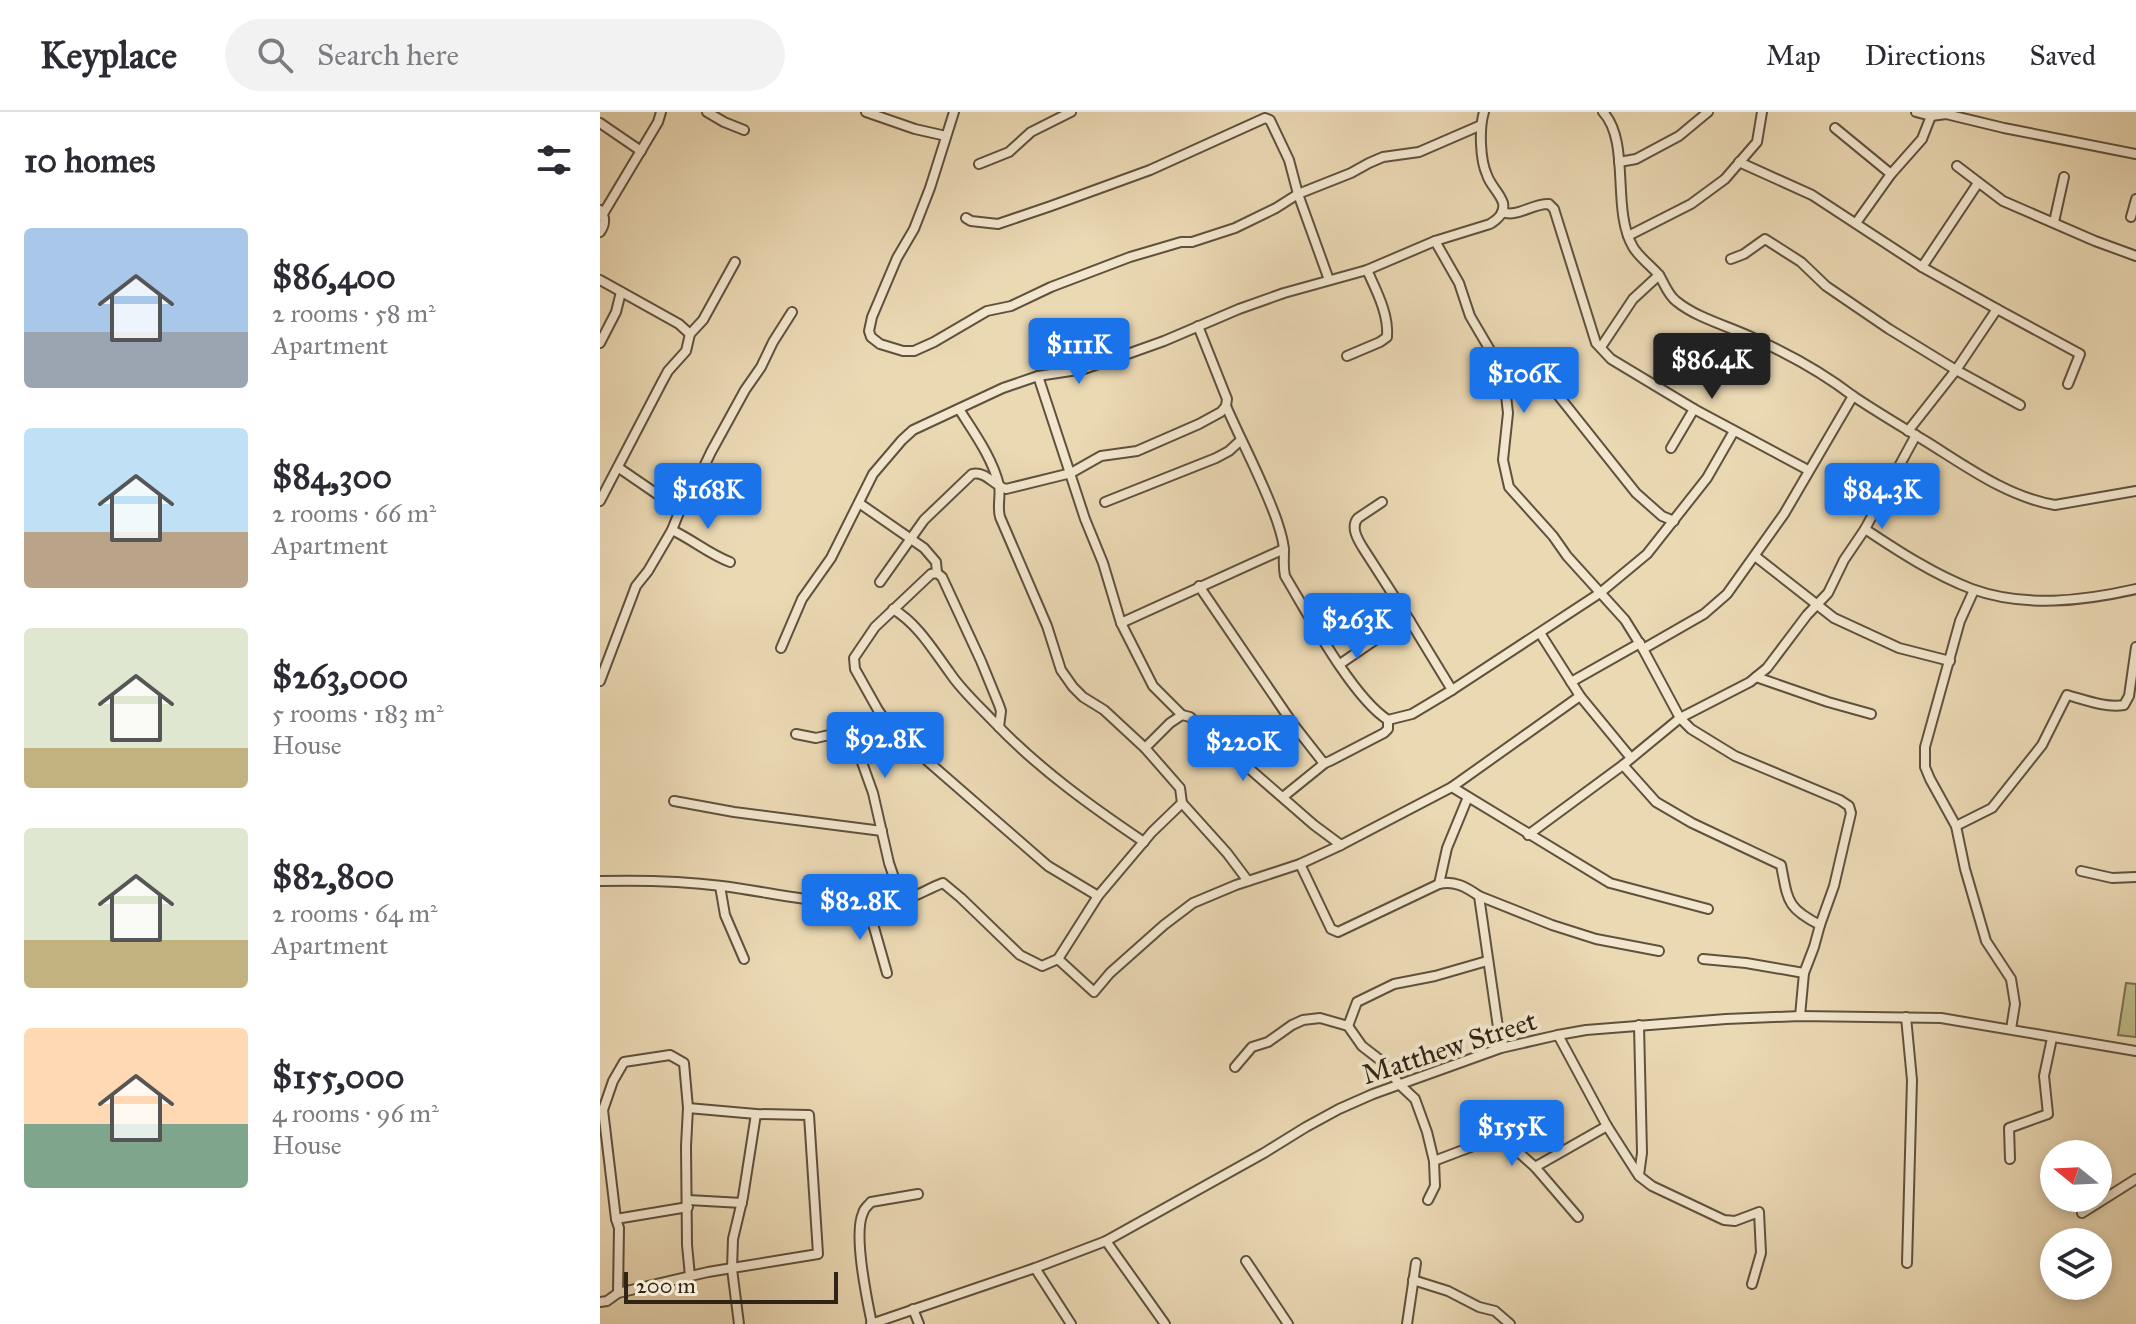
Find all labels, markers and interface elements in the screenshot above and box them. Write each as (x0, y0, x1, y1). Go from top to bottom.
search box (225, 19, 785, 91)
text: Keyplace (40, 32, 177, 78)
icon: search (253, 33, 297, 77)
text: Search here (317, 37, 459, 73)
text: Map (1766, 38, 1821, 73)
text: Directions (1865, 38, 1986, 73)
text: Saved (2030, 38, 2096, 73)
icon: filters (532, 138, 576, 182)
text: 10 homes (24, 140, 155, 181)
text: $86,400 (272, 256, 396, 297)
icon: home (88, 260, 184, 356)
text: 2 rooms · 58 m² (272, 297, 436, 329)
pin: $111K (1023, 318, 1135, 386)
text: $111K (1047, 328, 1111, 360)
text: Apartment (272, 329, 388, 361)
pin: $86.4K (1647, 333, 1777, 401)
text: $86.4K (1671, 343, 1753, 375)
pin: $106K (1468, 347, 1580, 415)
text: $106K (1488, 357, 1560, 389)
text: $84,300 (272, 456, 392, 497)
icon: home (88, 460, 184, 556)
pin: $168K (652, 463, 764, 531)
pin: $84.3K (1817, 463, 1947, 531)
text: $168K (672, 473, 744, 505)
text: $84.3K (1843, 473, 1921, 505)
text: 2 rooms · 66 m² (272, 497, 436, 529)
text: Apartment (272, 529, 388, 561)
pin: $263K (1301, 593, 1413, 661)
text: $263K (1322, 603, 1392, 635)
text: $263,000 (272, 656, 408, 697)
icon: home (88, 660, 184, 756)
text: 5 rooms · 183 m² (272, 697, 444, 729)
pin: $92.8K (820, 712, 950, 780)
pin: $220K (1187, 715, 1299, 783)
text: $92.8K (845, 722, 925, 754)
text: $220K (1206, 725, 1280, 757)
text: House (272, 729, 342, 761)
text: $82,800 (272, 856, 394, 897)
icon: home (88, 860, 184, 956)
pin: $82.8K (795, 874, 925, 942)
text: $82.8K (820, 884, 900, 916)
text: 2 rooms · 64 m² (272, 897, 438, 929)
text: Apartment (272, 929, 388, 961)
street label: Matthew Street (1357, 1003, 1541, 1092)
text: $155,000 (272, 1056, 404, 1097)
icon: home (88, 1060, 184, 1156)
text: 4 rooms · 96 m² (272, 1097, 439, 1129)
pin: $155K (1456, 1100, 1568, 1168)
text: $155K (1478, 1110, 1546, 1142)
text: House (272, 1129, 342, 1161)
north arrow (2040, 1140, 2112, 1212)
map controls (2040, 1140, 2112, 1300)
button: layers (2040, 1228, 2112, 1300)
scale bar (624, 1268, 838, 1304)
text: 200 m (636, 1272, 696, 1299)

